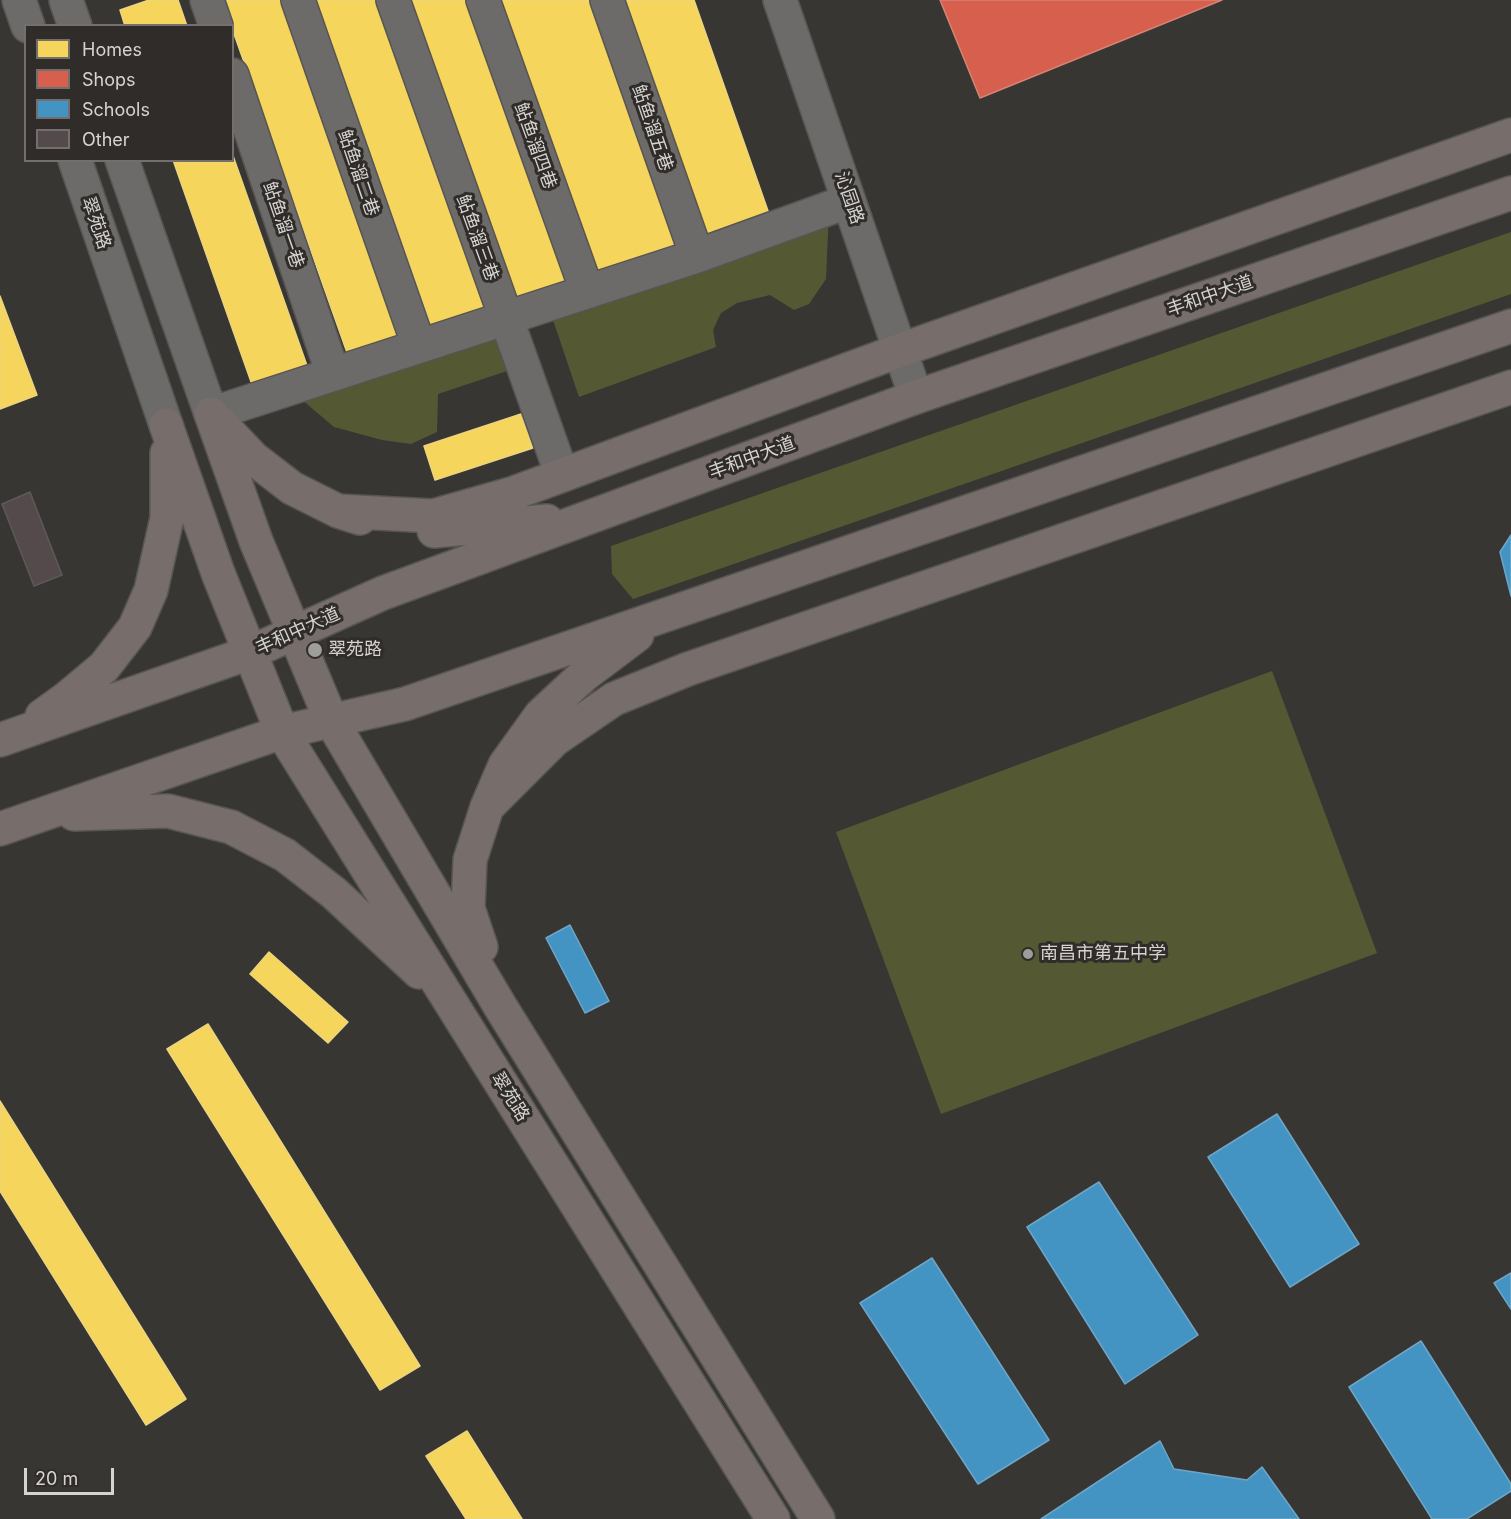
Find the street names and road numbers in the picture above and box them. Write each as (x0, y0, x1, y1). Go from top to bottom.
street label: 鲇鱼溜五巷 (627, 82, 677, 174)
street label: 鲇鱼溜四巷 (509, 100, 561, 192)
street label: 鲇鱼溜二巷 (333, 127, 383, 219)
street label: 沁园路 (830, 169, 868, 227)
street label: 鲇鱼溜一巷 (258, 179, 308, 271)
street label: 鲇鱼溜三巷 (451, 192, 503, 284)
street label: 翠苑路 (77, 194, 115, 252)
street label: 丰和中大道 (1164, 271, 1256, 321)
street label: 丰和中大道 (706, 432, 798, 484)
street label: 丰和中大道 (252, 603, 344, 659)
street label: 翠苑路 (487, 1068, 533, 1126)

